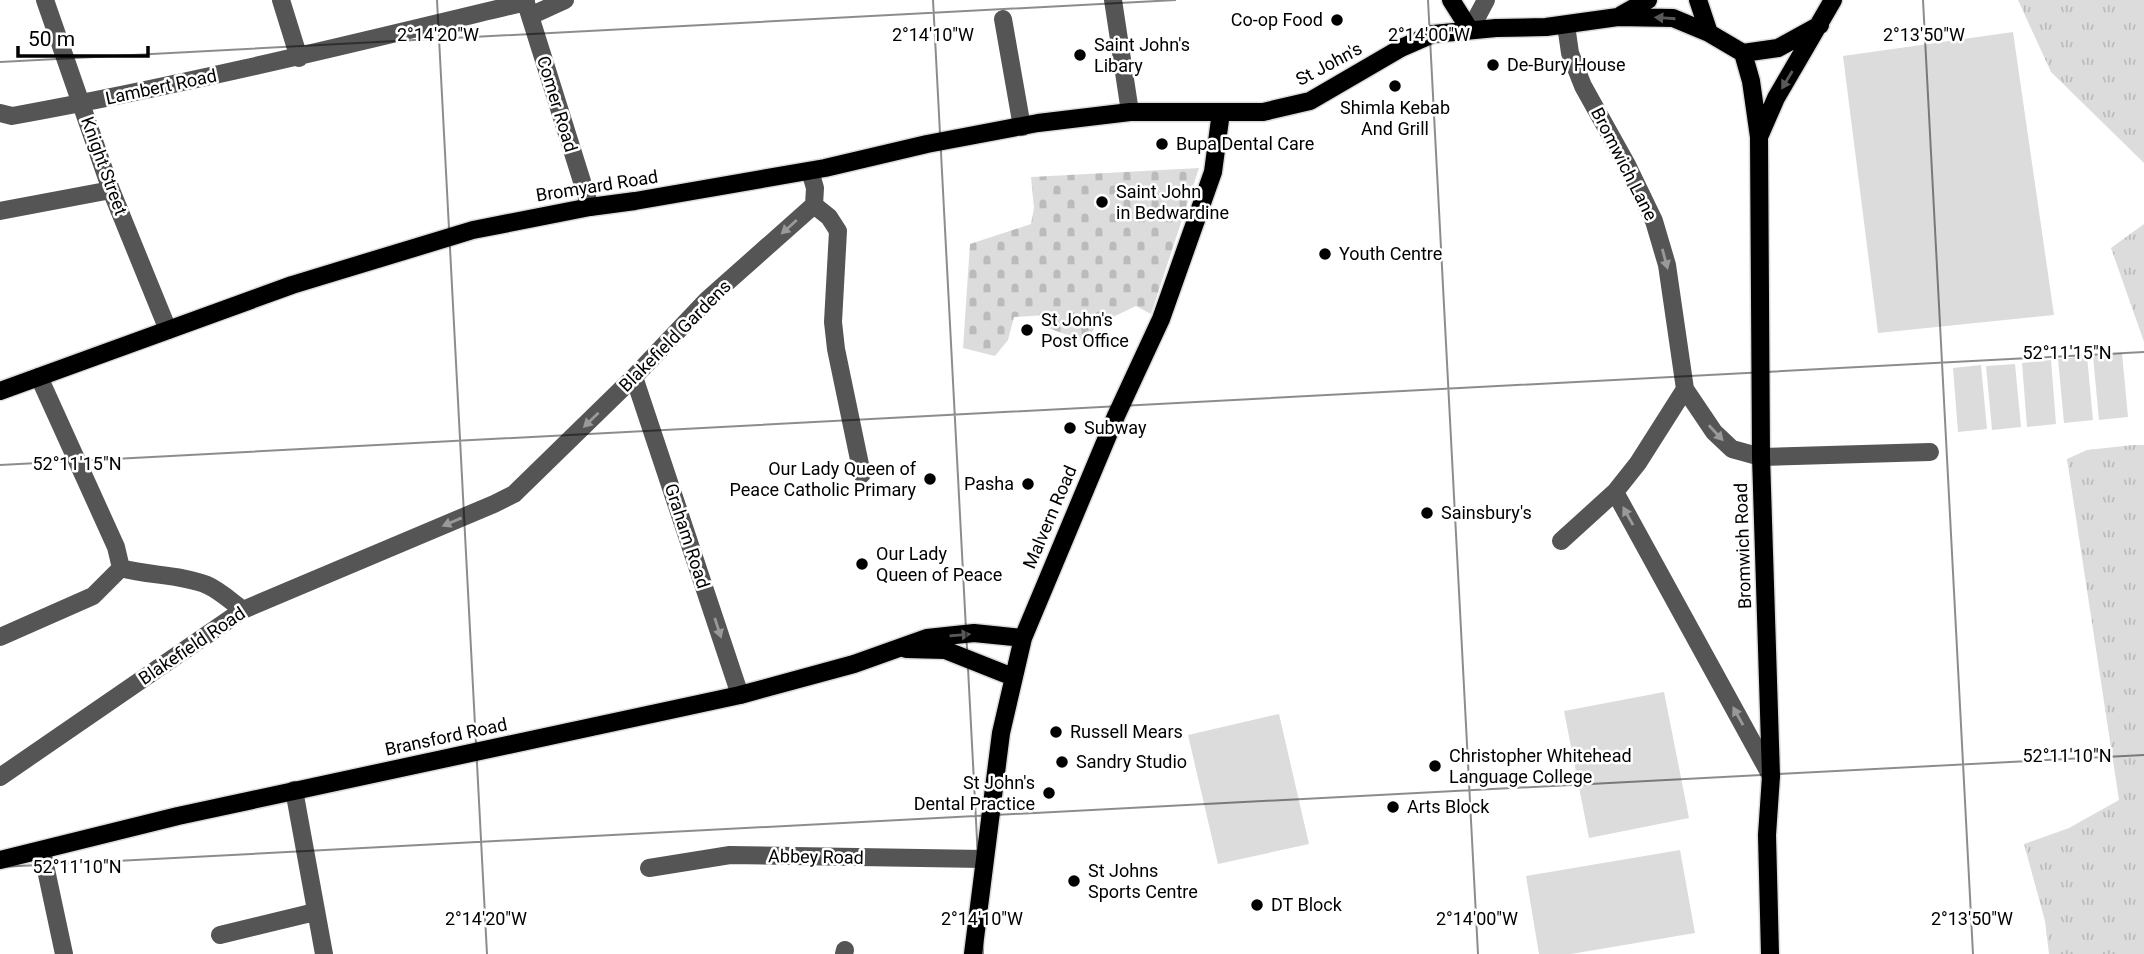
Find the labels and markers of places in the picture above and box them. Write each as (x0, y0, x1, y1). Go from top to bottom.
place label: Co-op Food (1231, 9, 1323, 30)
marker: Co-op Food (1329, 12, 1345, 28)
place label: Saint John's Libary (1094, 34, 1190, 76)
marker: Saint John's Libary (1072, 47, 1088, 63)
place label: De-Bury House (1507, 54, 1626, 75)
marker: De-Bury House (1485, 57, 1501, 73)
marker: Shimla Kebab And Grill (1387, 78, 1403, 94)
place label: Shimla Kebab And Grill (1340, 97, 1450, 139)
place label: Bupa Dental Care (1176, 133, 1314, 154)
marker: Bupa Dental Care (1154, 136, 1170, 152)
place label: Saint John in Bedwardine (1116, 181, 1229, 223)
marker: Saint John in Bedwardine (1094, 194, 1110, 210)
place label: Youth Centre (1339, 243, 1442, 264)
marker: Youth Centre (1317, 246, 1333, 262)
place label: St John's Post Office (1041, 309, 1129, 351)
marker: St John's Post Office (1019, 322, 1035, 338)
place label: Subway (1084, 417, 1147, 438)
marker: Subway (1062, 420, 1078, 436)
place label: Our Lady Queen of Peace Catholic Primary (730, 458, 917, 500)
marker: Our Lady Queen of Peace Catholic Primary (922, 471, 938, 487)
place label: Pasha (964, 473, 1014, 494)
marker: Pasha (1020, 476, 1036, 492)
place label: Sainsbury's (1441, 502, 1532, 523)
marker: Sainsbury's (1419, 505, 1435, 521)
place label: Our Lady Queen of Peace (876, 543, 1002, 585)
marker: Our Lady Queen of Peace (854, 556, 870, 572)
place label: Russell Mears (1070, 721, 1183, 742)
marker: Russell Mears (1048, 724, 1064, 740)
place label: Christopher Whitehead Language College (1449, 745, 1632, 787)
place label: Sandry Studio (1076, 751, 1187, 772)
marker: Sandry Studio (1054, 754, 1070, 770)
marker: Christopher Whitehead Language College (1427, 758, 1443, 774)
place label: St John's Dental Practice (914, 772, 1035, 814)
marker: St John's Dental Practice (1041, 785, 1057, 801)
place label: Arts Block (1407, 796, 1490, 817)
marker: Arts Block (1385, 799, 1401, 815)
place label: St Johns Sports Centre (1088, 860, 1198, 902)
marker: St Johns Sports Centre (1066, 873, 1082, 889)
place label: DT Block (1271, 894, 1343, 915)
marker: DT Block (1249, 897, 1265, 913)

